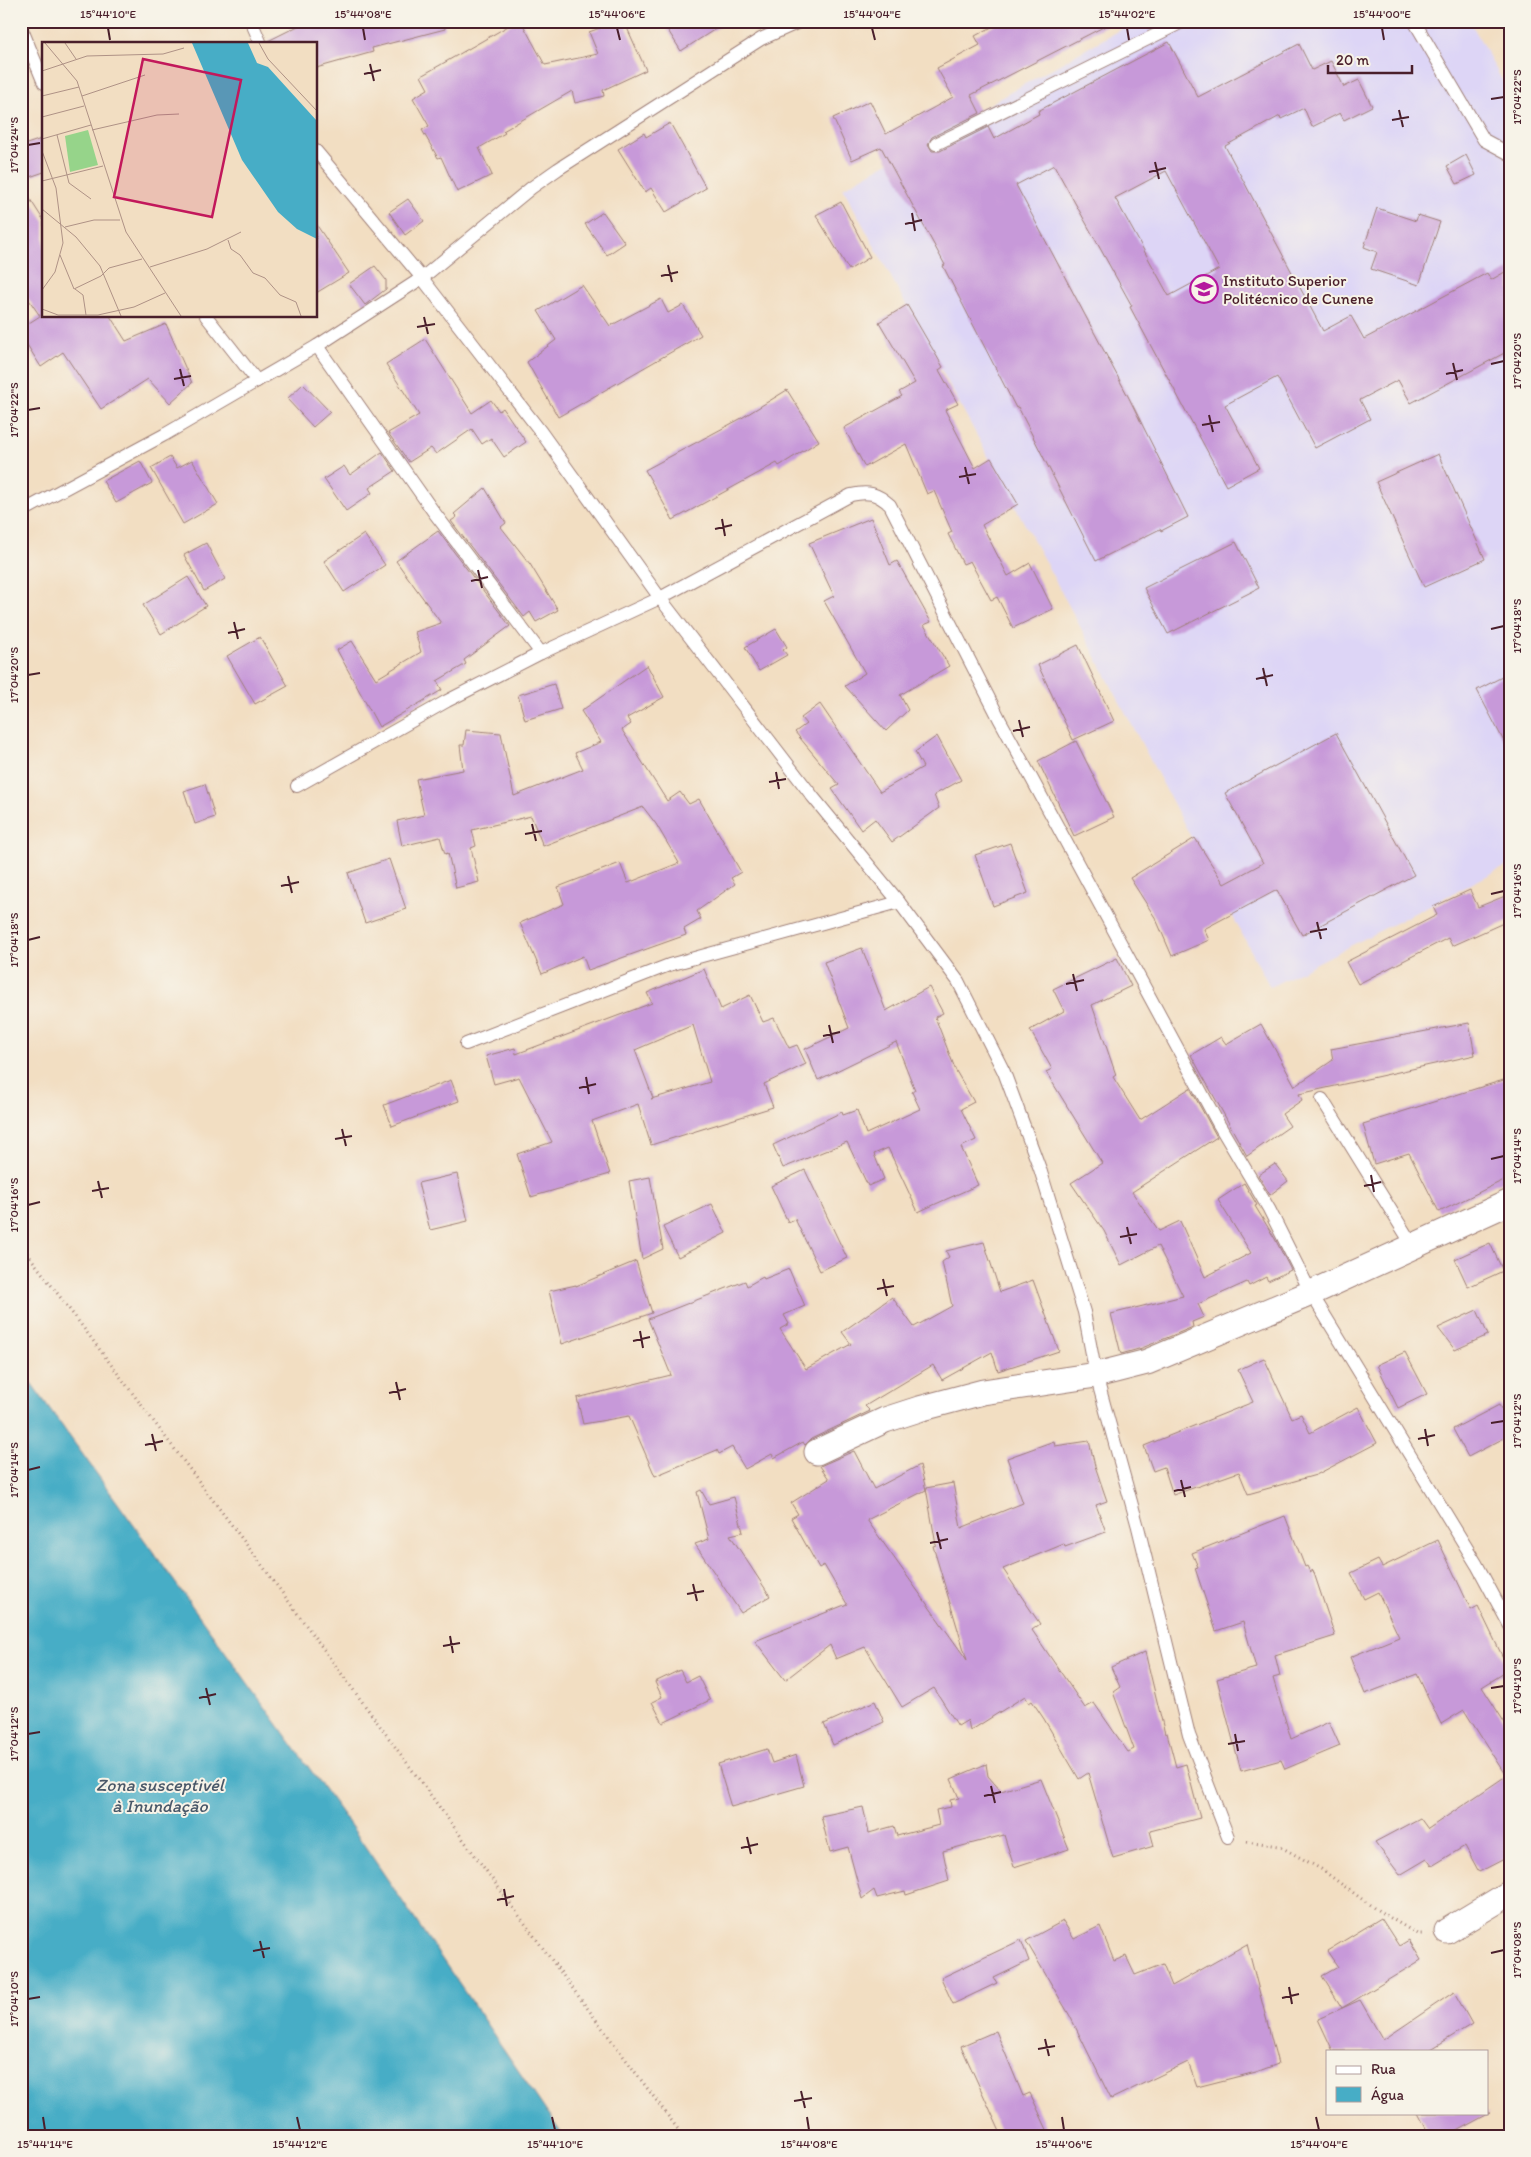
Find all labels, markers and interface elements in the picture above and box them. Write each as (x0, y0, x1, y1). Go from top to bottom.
text: 15°44'10"E (80, 7, 136, 21)
text: 15°44'08"E (334, 7, 392, 21)
text: 15°44'06"E (589, 7, 646, 21)
text: 15°44'04"E (843, 7, 901, 21)
text: 15°44'02"E (1099, 7, 1156, 21)
text: 15°44'00"E (1353, 7, 1411, 21)
inset map (42, 42, 318, 318)
scale bar (1328, 42, 1412, 74)
text: 20 m (1336, 51, 1370, 69)
text: 17°04'22"S (1510, 69, 1524, 125)
text: 17°04'24"S (7, 116, 21, 173)
place label: Instituto Superior Politécnico de Cunene (1223, 271, 1374, 308)
school or university icon: Instituto Superior Politécnico de Cunene (1189, 274, 1219, 304)
text: 17°04'20"S (1510, 332, 1524, 389)
text: 17°04'22"S (7, 382, 21, 438)
text: 17°04'18"S (1510, 598, 1524, 654)
text: 17°04'20"S (7, 646, 21, 703)
text: 17°04'16"S (1510, 863, 1524, 918)
text: 17°04'18"S (7, 912, 21, 968)
text: 17°04'14"S (1510, 1128, 1524, 1184)
text: 17°04'16"S (7, 1177, 21, 1232)
text: 17°04'12"S (1510, 1393, 1524, 1448)
text: 17°04'14"S (7, 1442, 21, 1498)
text: 17°04'10"S (1510, 1658, 1524, 1714)
text: 17°04'12"S (7, 1706, 21, 1761)
water label: Zona susceptivél à Inundação (96, 1774, 226, 1817)
text: 17°04'08"S (1510, 1921, 1524, 1979)
text: 17°04'10"S (7, 1971, 21, 2027)
legend (1326, 2050, 1488, 2114)
text: Rua (1371, 2060, 1396, 2078)
text: Água (1371, 2086, 1405, 2104)
text: 15°44'14"E (17, 2137, 73, 2151)
text: 15°44'12"E (273, 2137, 328, 2151)
text: 15°44'10"E (527, 2137, 583, 2151)
text: 15°44'08"E (780, 2137, 838, 2151)
text: 15°44'06"E (1036, 2137, 1093, 2151)
text: 15°44'04"E (1290, 2137, 1348, 2151)

